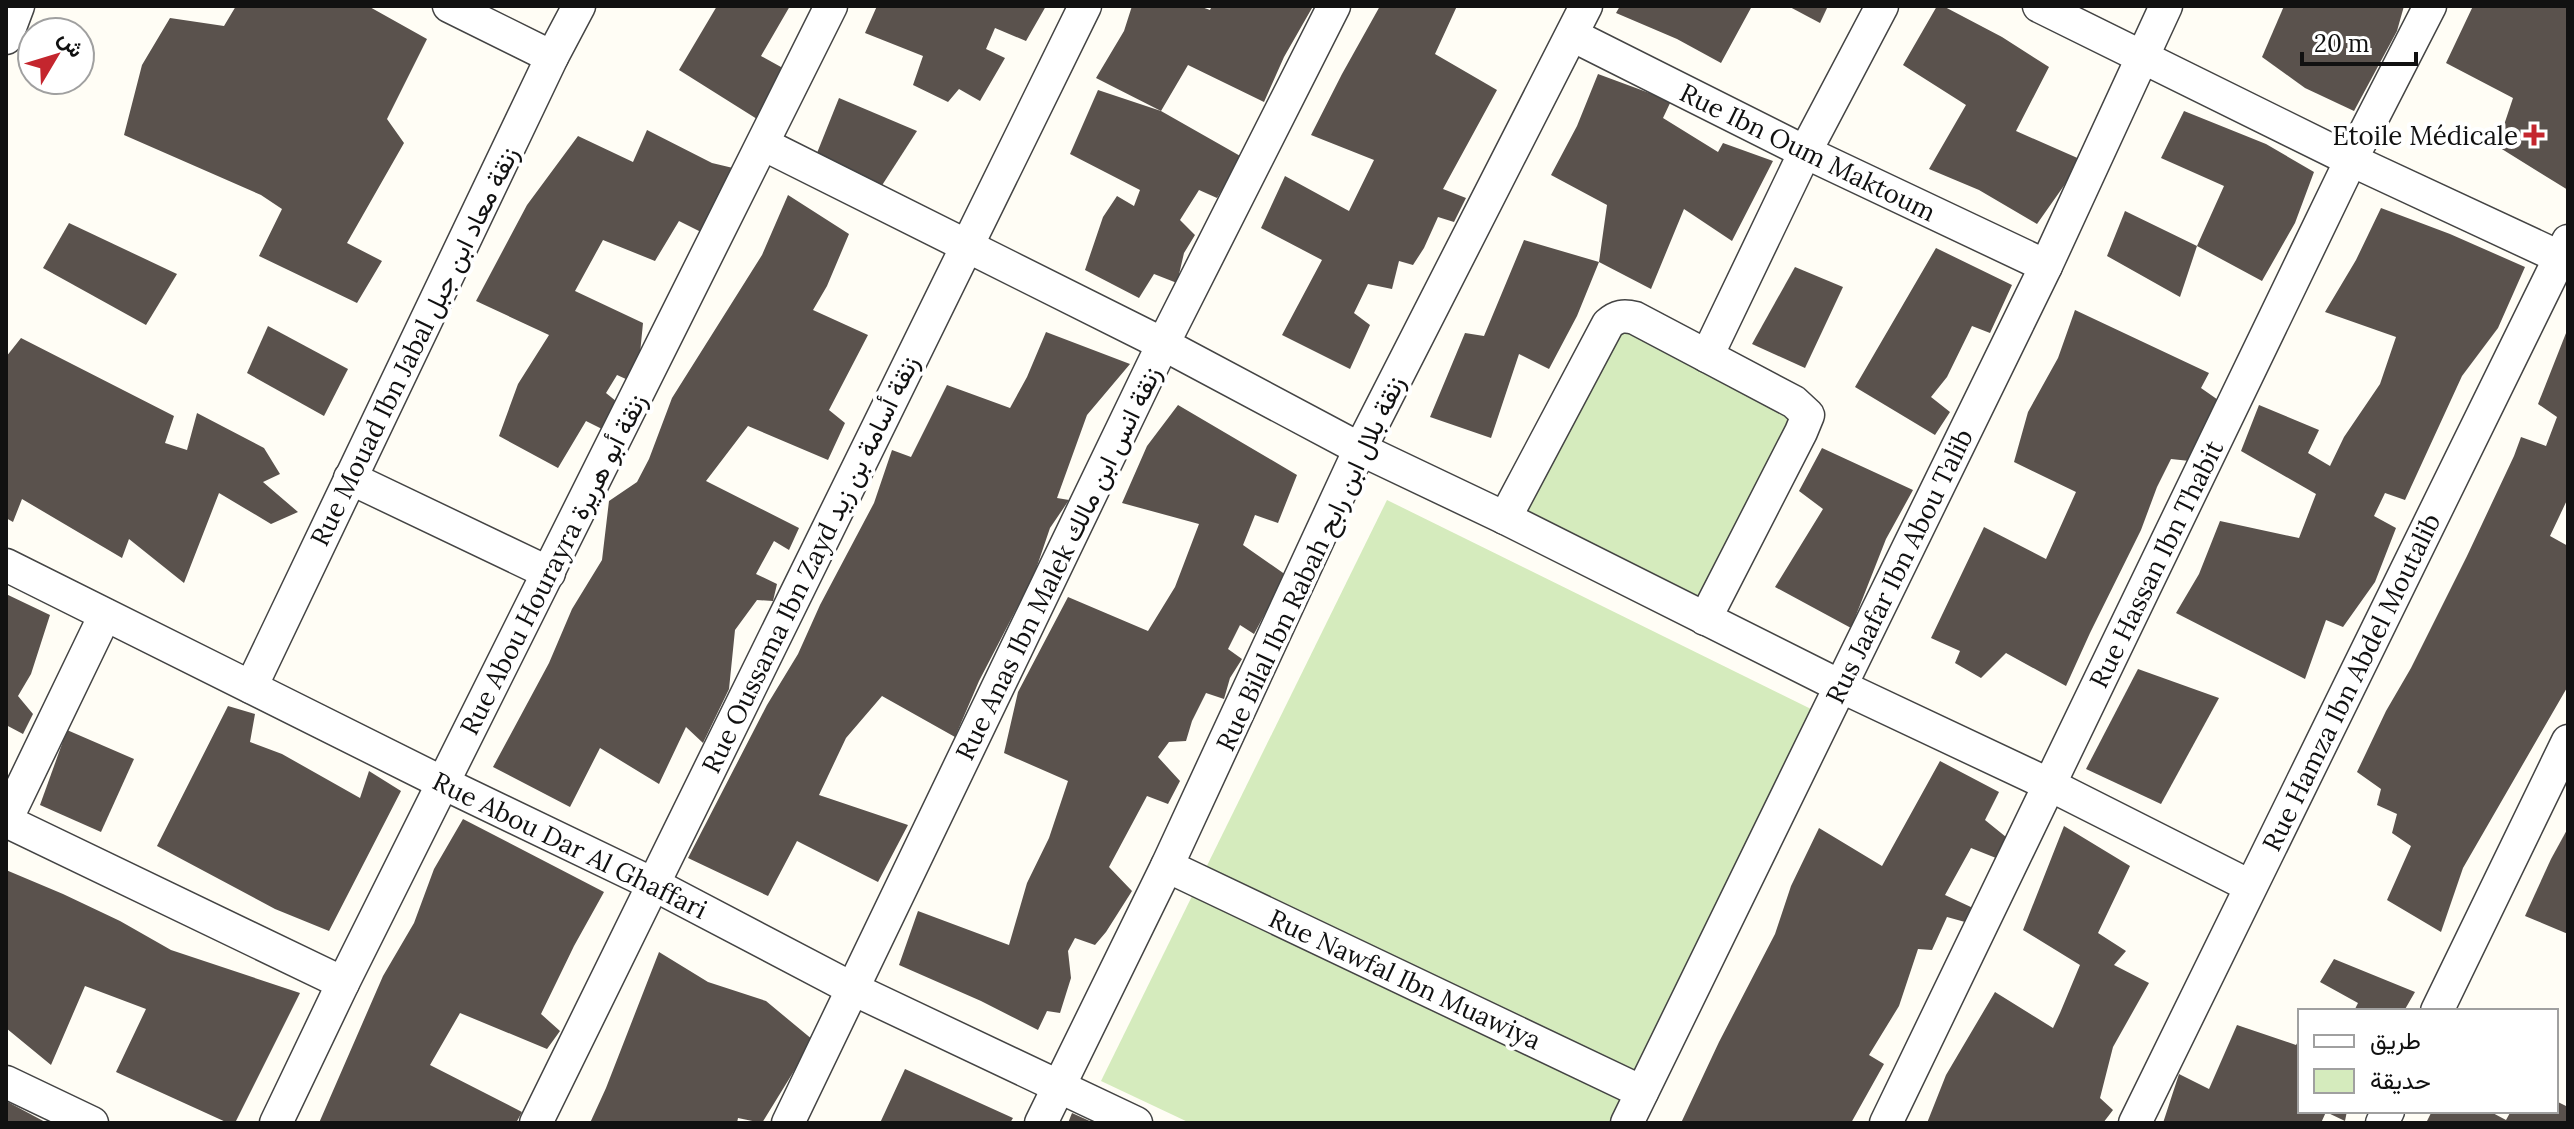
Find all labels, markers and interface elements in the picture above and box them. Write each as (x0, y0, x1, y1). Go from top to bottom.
north arrow (16, 16, 96, 96)
scale bar (2302, 16, 2416, 66)
text: ش (53, 25, 91, 63)
text: 20 m (2314, 28, 2370, 59)
street label: Rue Ibn Oum Maktoum (1675, 76, 1941, 228)
place label: Etoile Médicale (2333, 119, 2518, 152)
marker: Etoile Médicale (2525, 126, 2543, 144)
street label: Rue Mouad Ibn Jabal زنقة معاد ابن جبل (303, 141, 525, 551)
street label: Rue Oussama Ibn Zayd زنقة أسامة بن زيد (694, 350, 926, 778)
street label: Rue Anas Ibn Malek زنقة انس ابن مالك (948, 361, 1168, 765)
street label: Rue Bilal Ibn Rabah زنقة بلال ابن رابح (1208, 370, 1413, 757)
street label: Rue Abou Hourayra زنقة أبو هريرة (452, 388, 654, 740)
street label: Rus Jaafar Ibn Abou Talib (1818, 423, 1980, 709)
street label: Rue Hassan Ibn Thabit (2082, 435, 2230, 693)
street label: Rue Hamza Ibn Abdel Moutalib (2255, 508, 2447, 856)
street label: Rue Abou Dar Al Ghaffari (427, 764, 713, 926)
street label: Rue Nawfal Ibn Muawiya (1264, 901, 1546, 1057)
legend (2298, 1009, 2558, 1113)
text: طريق (2370, 1025, 2421, 1056)
text: حديقة (2370, 1065, 2431, 1096)

